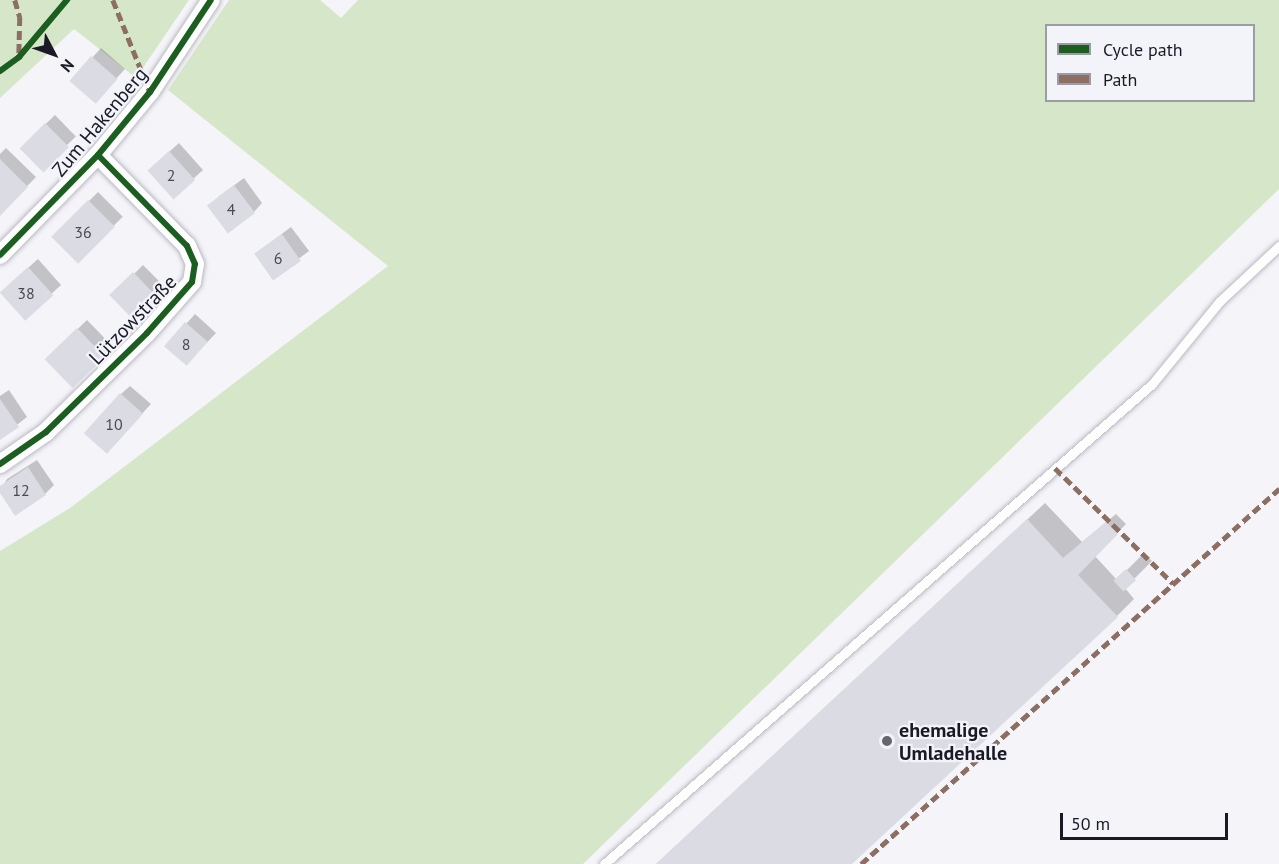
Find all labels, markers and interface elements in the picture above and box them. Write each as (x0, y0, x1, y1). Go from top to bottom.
north arrow (24, 24, 84, 84)
legend (1045, 24, 1255, 102)
text: Cycle path (1103, 38, 1183, 61)
text: N (57, 55, 79, 76)
street label: Zum Hakenberg (47, 63, 153, 181)
text: Path (1103, 68, 1137, 91)
house number: 2 (167, 165, 175, 185)
house number: 4 (227, 199, 235, 219)
house number: 36 (74, 222, 92, 242)
house number: 6 (274, 248, 282, 268)
street label: Lützowstraße (84, 270, 182, 370)
house number: 38 (17, 283, 35, 303)
house number: 8 (182, 334, 190, 354)
house number: 10 (105, 414, 123, 434)
house number: 12 (12, 480, 30, 500)
place label: ehemalige Umladehalle (899, 718, 1007, 765)
marker: ehemalige Umladehalle (880, 734, 894, 748)
scale bar (1063, 801, 1231, 839)
text: 50 m (1071, 812, 1110, 835)

